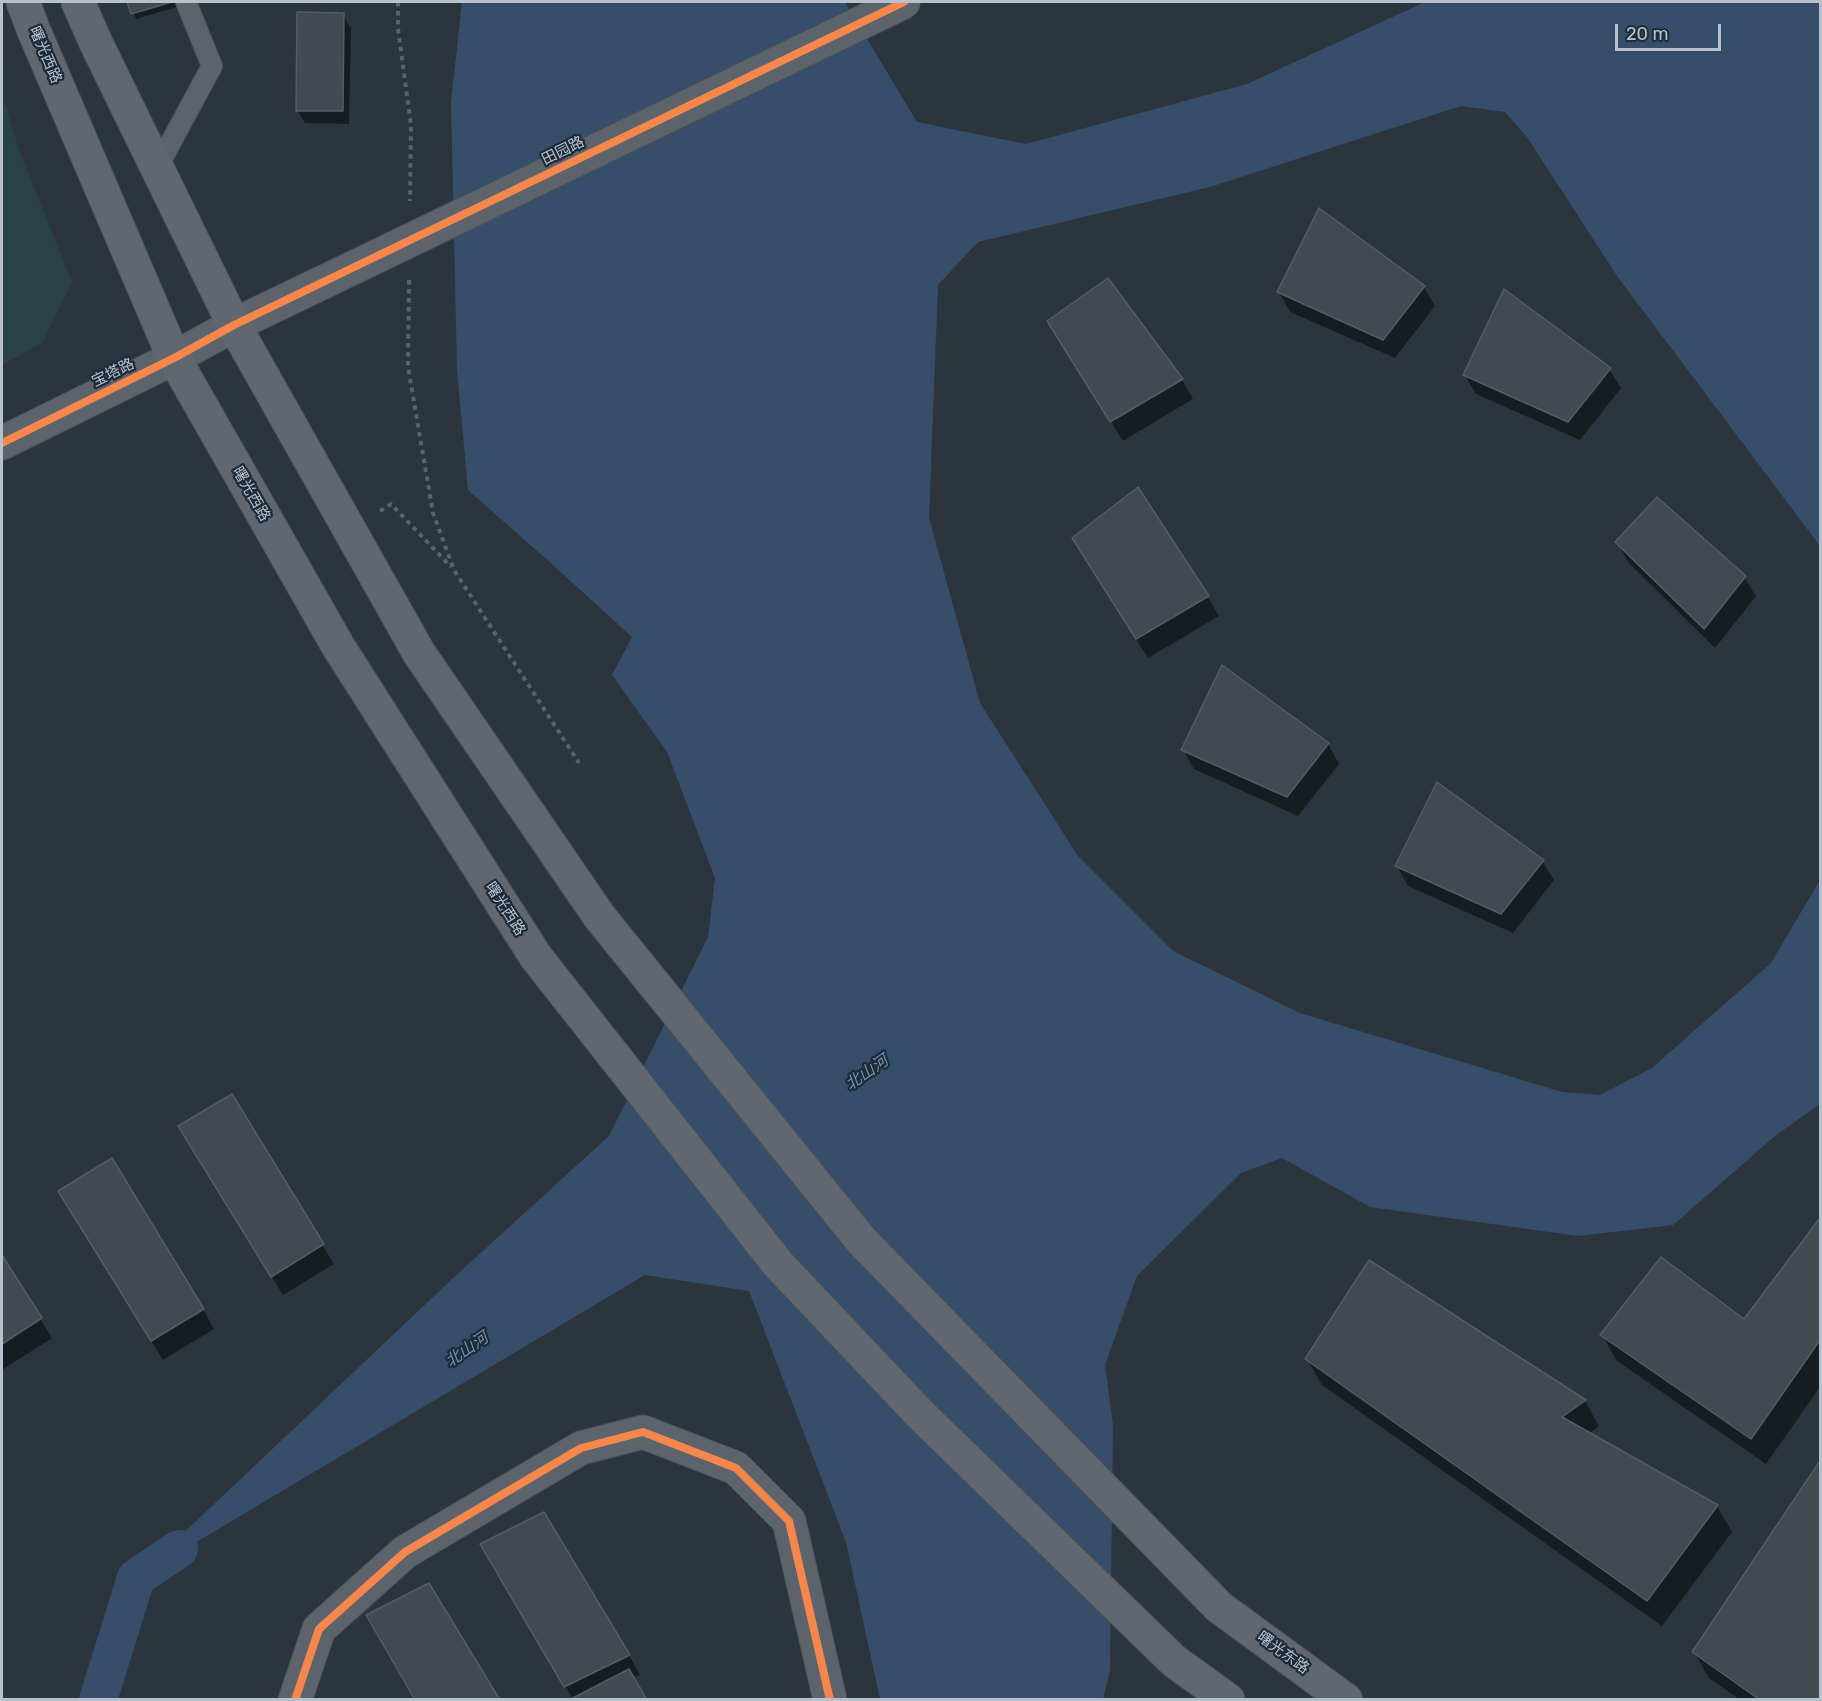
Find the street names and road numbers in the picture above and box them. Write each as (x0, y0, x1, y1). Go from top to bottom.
street label: 曙光西路 (25, 24, 65, 86)
street label: 田园路 (539, 133, 587, 169)
street label: 宝塔路 (89, 355, 137, 391)
street label: 曙光西路 (228, 464, 274, 524)
street label: 曙光西路 (481, 879, 529, 939)
street label: 曙光东路 (1253, 1628, 1313, 1678)

